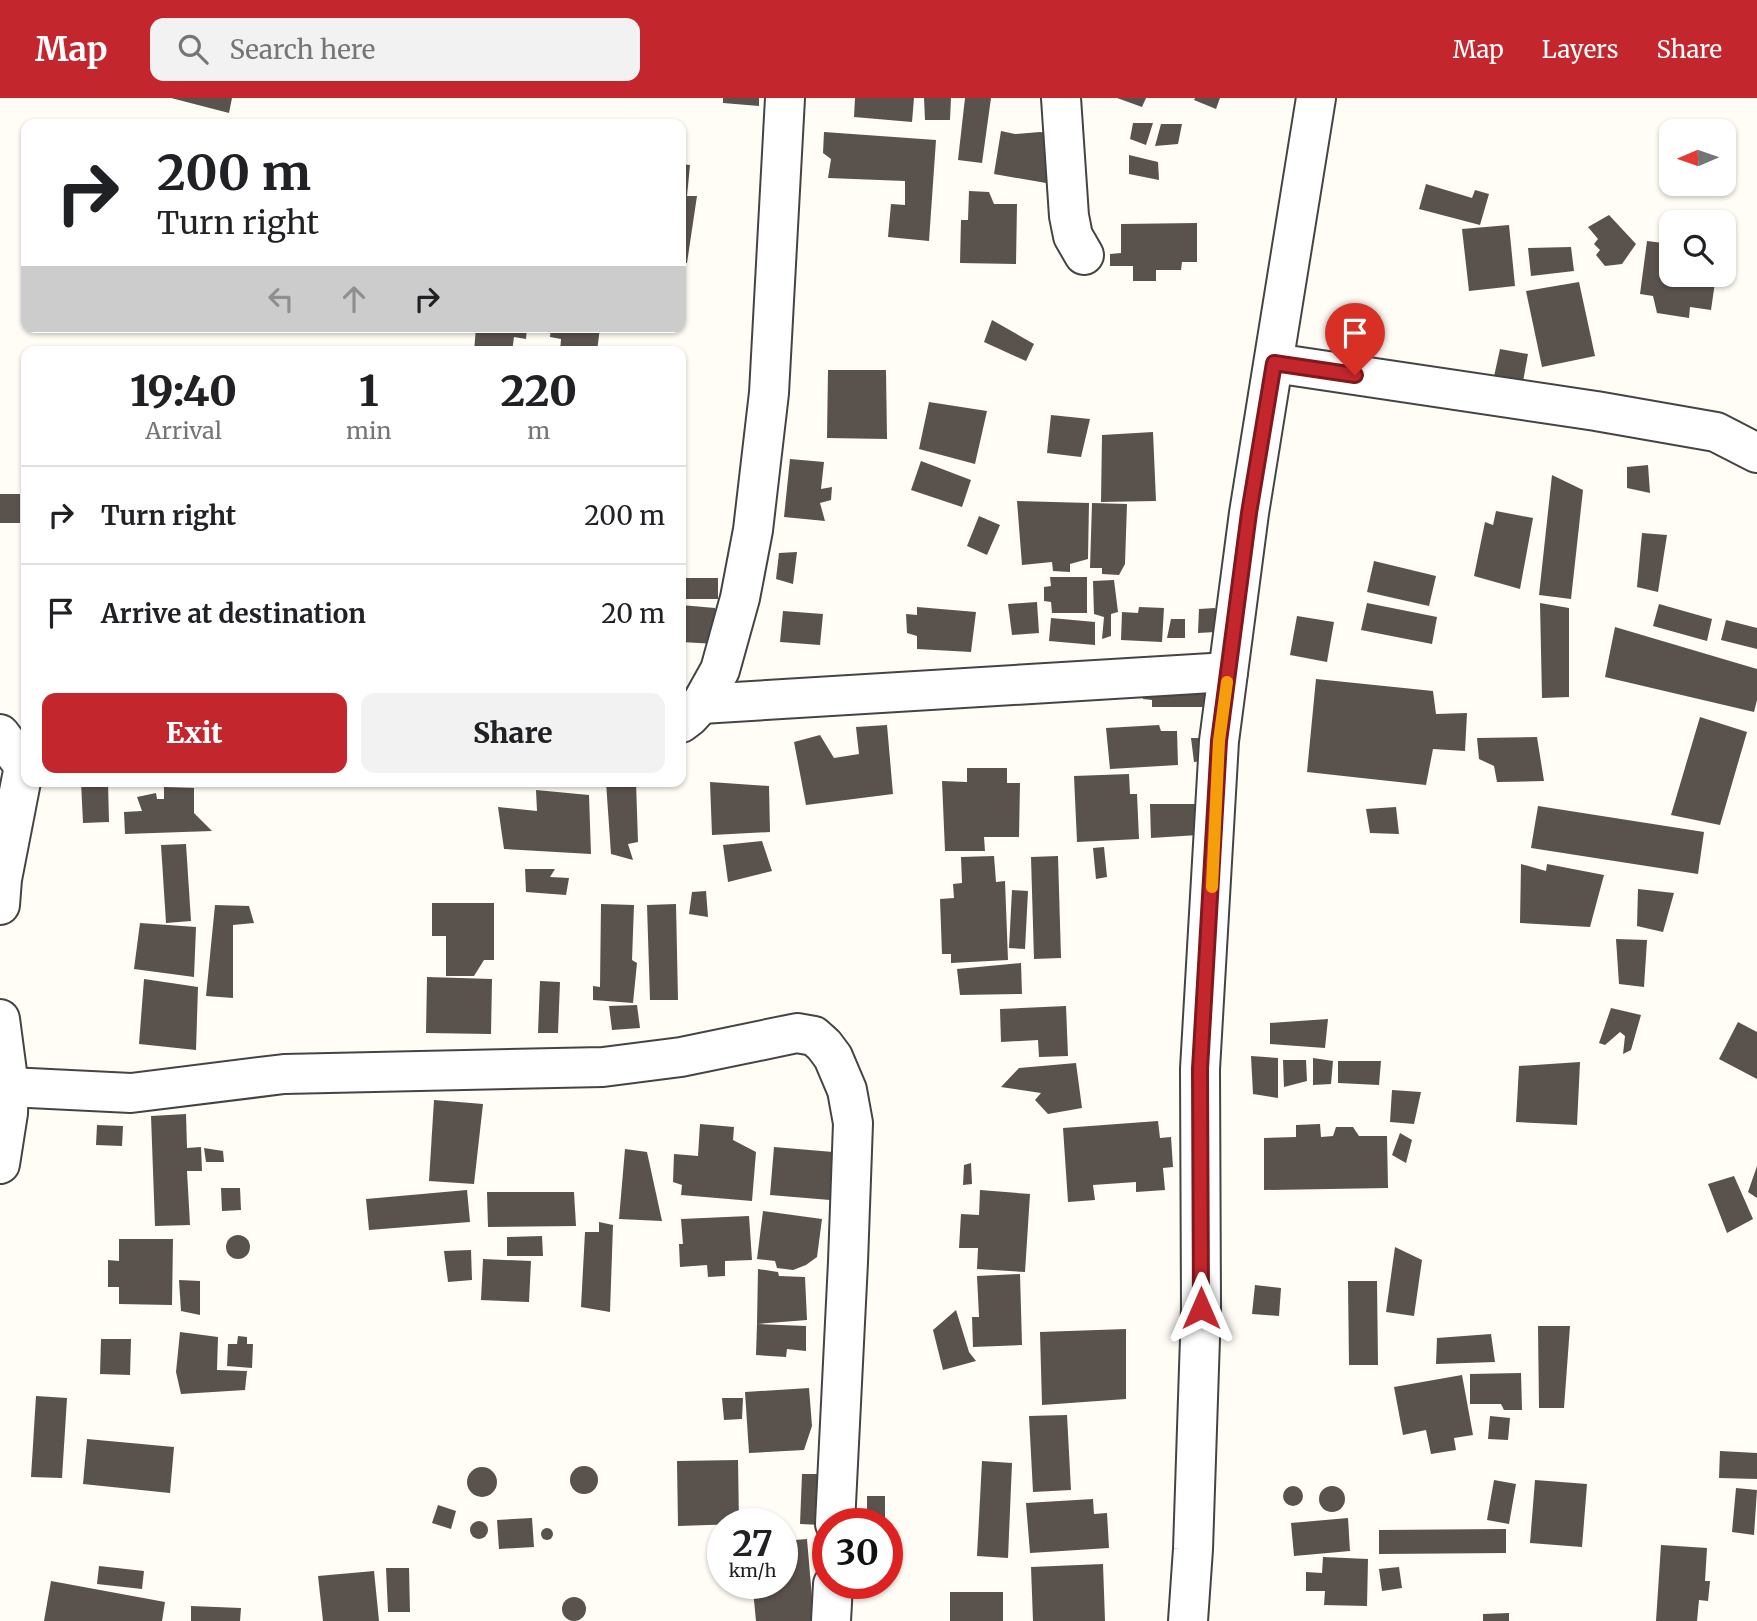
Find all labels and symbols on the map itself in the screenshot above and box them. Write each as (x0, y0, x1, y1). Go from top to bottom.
north arrow (1659, 119, 1736, 196)
pin (1325, 303, 1385, 375)
position arrow (1164, 1271, 1238, 1345)
speed limit sign: 30 (812, 1508, 903, 1599)

